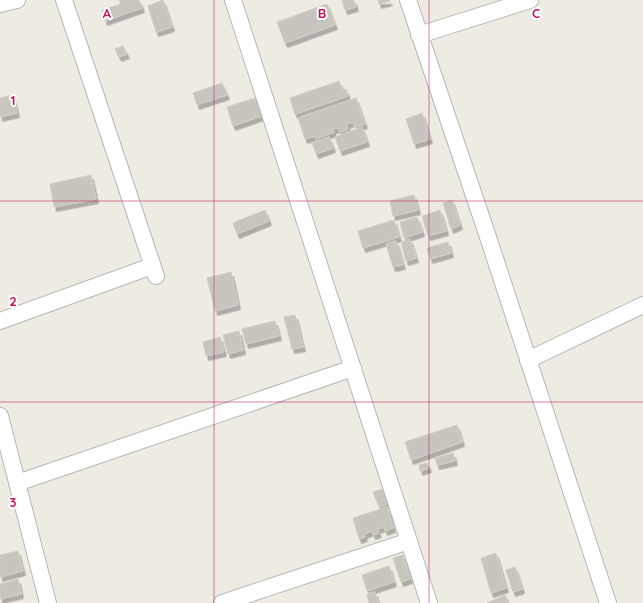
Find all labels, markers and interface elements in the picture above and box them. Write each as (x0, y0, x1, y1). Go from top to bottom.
text: A (103, 5, 112, 21)
text: B (318, 5, 326, 21)
text: C (532, 5, 540, 21)
text: 1 (10, 92, 16, 108)
text: 2 (9, 293, 17, 309)
text: 3 (10, 494, 17, 510)

